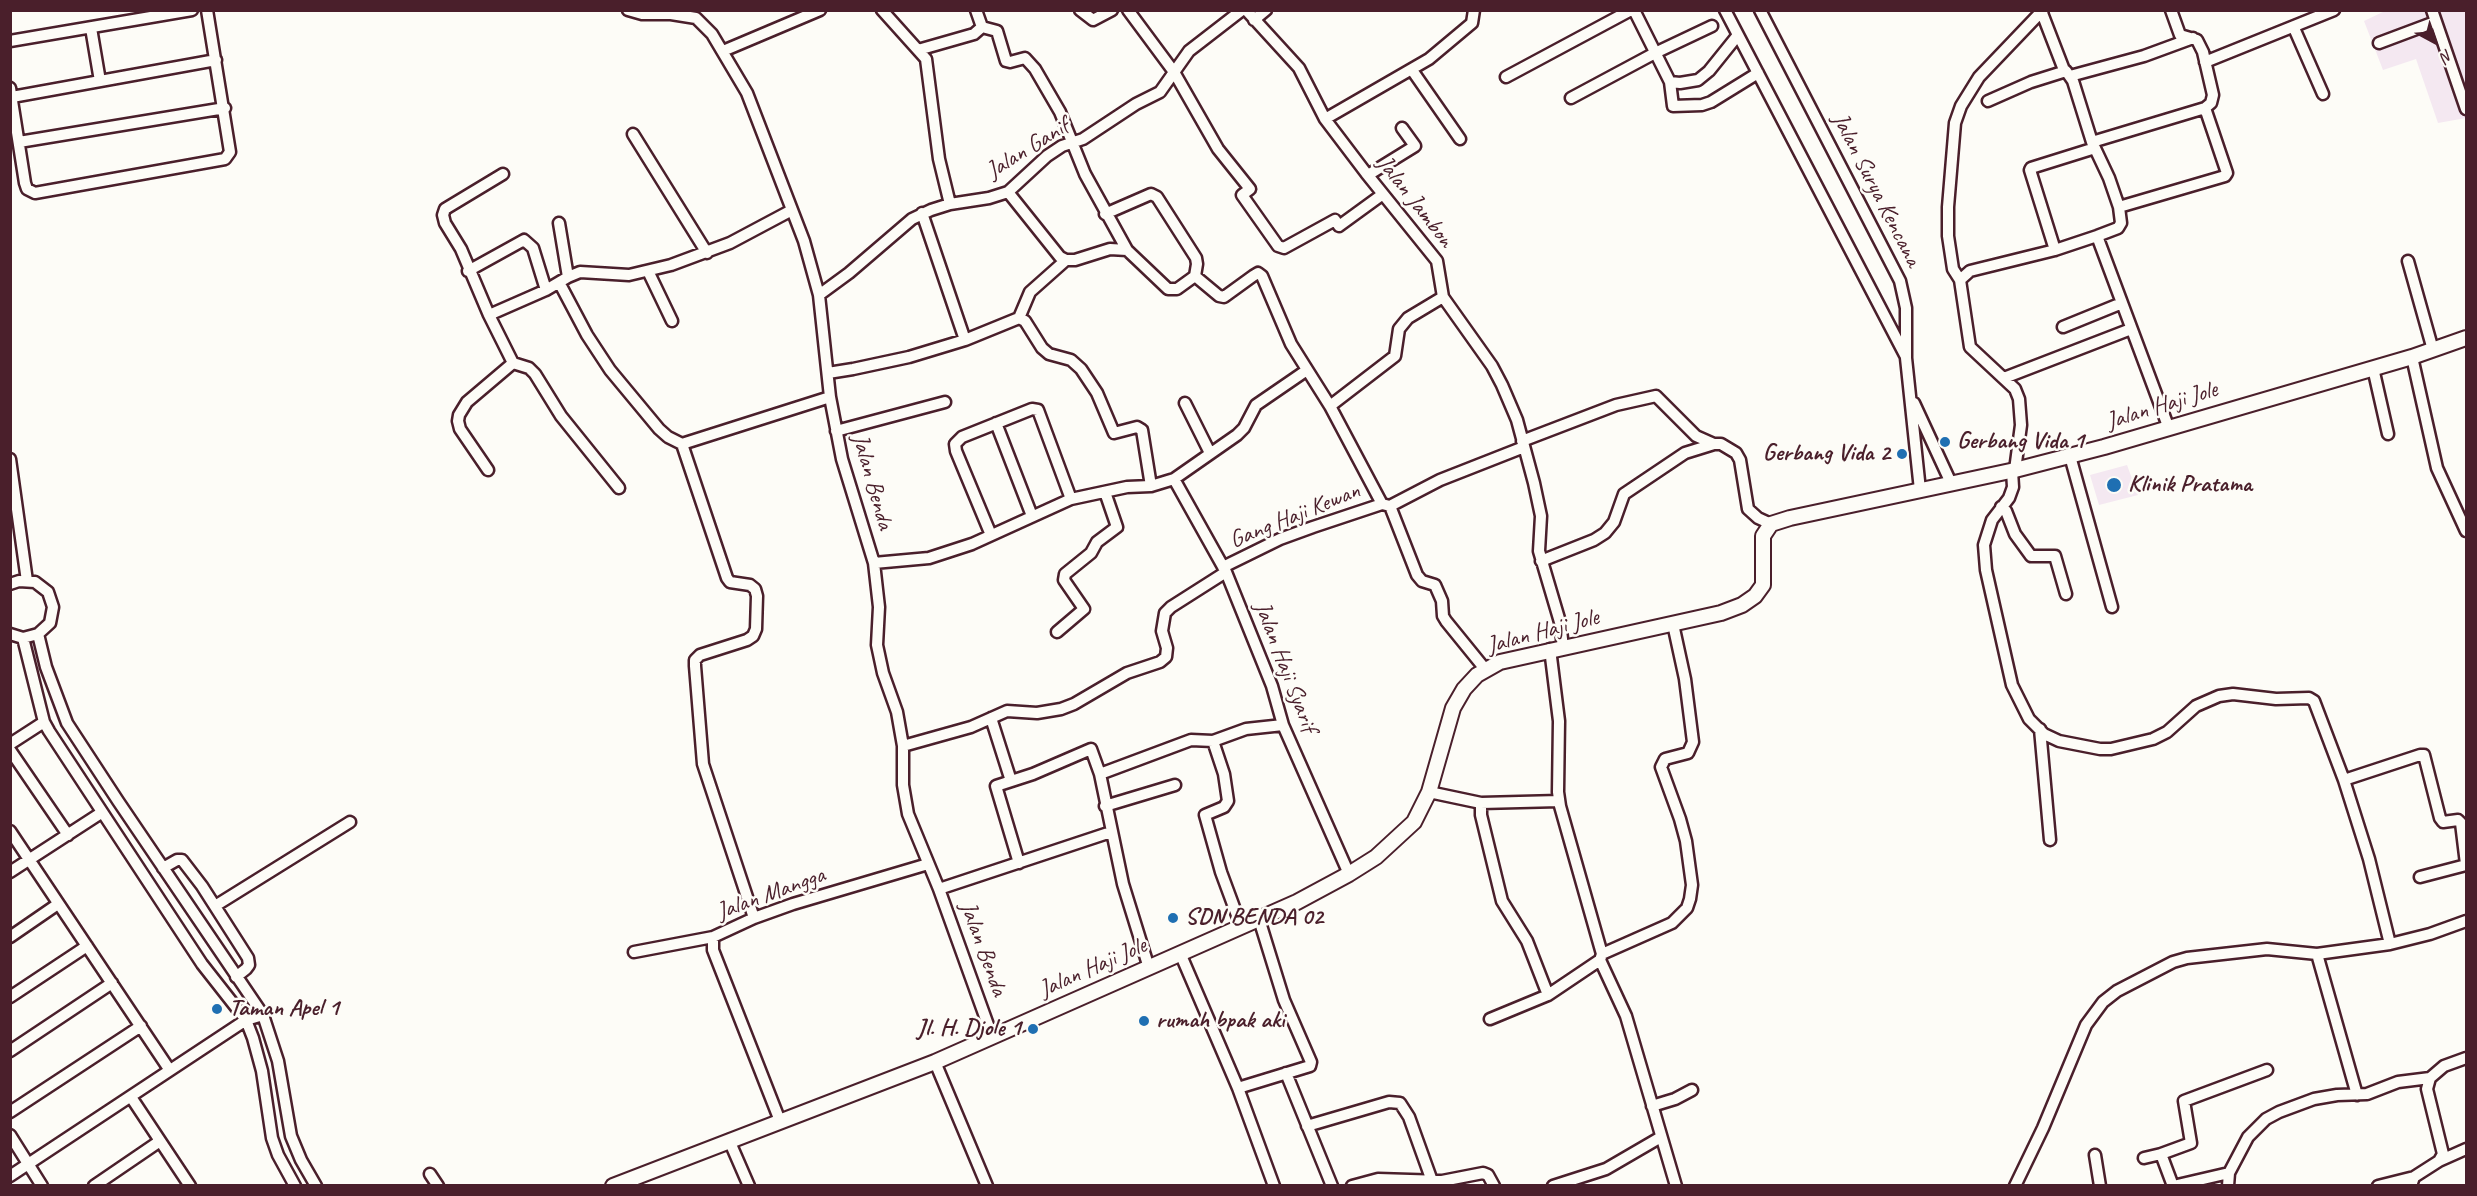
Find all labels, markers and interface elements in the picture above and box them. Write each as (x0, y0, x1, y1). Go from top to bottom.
north arrow (2405, 12, 2465, 72)
text: N (2436, 45, 2457, 67)
street label: Jalan Surya Kencana (1825, 108, 1927, 272)
street label: Jalan Ganif (981, 112, 1075, 186)
street label: Jalan Jambon (1370, 150, 1460, 254)
street label: Jalan Haji Jole (2103, 375, 2221, 437)
place label: Gerbang Vida 1 (1957, 428, 2084, 456)
street label: Jalan Benda (845, 431, 899, 533)
marker: Gerbang Vida 1 (1938, 435, 1952, 449)
place label: Gerbang Vida 2 (1763, 440, 1890, 468)
marker: Gerbang Vida 2 (1895, 447, 1909, 461)
place label: Klinik Pratama (2128, 471, 2252, 499)
marker: Klinik Pratama (2105, 476, 2123, 494)
street label: Gang Haji Kewan (1226, 477, 1364, 555)
street label: Jalan Haji Syarif (1247, 598, 1323, 736)
street label: Jalan Haji Jole (1484, 603, 1602, 661)
street label: Jalan Mangga (713, 861, 829, 927)
street label: Jalan Benda (953, 898, 1013, 1000)
place label: SDN BENDA 02 (1185, 904, 1323, 932)
marker: SDN BENDA 02 (1166, 911, 1180, 925)
street label: Jalan Haji Jole (1035, 932, 1151, 1004)
place label: Taman Apel 1 (229, 995, 339, 1023)
marker: Taman Apel 1 (210, 1002, 224, 1016)
place label: rumah bpak aki (1156, 1007, 1285, 1035)
marker: rumah bpak aki (1137, 1014, 1151, 1028)
place label: Jl. H. Djole 1 (917, 1015, 1021, 1043)
marker: Jl. H. Djole 1 (1026, 1022, 1040, 1036)

